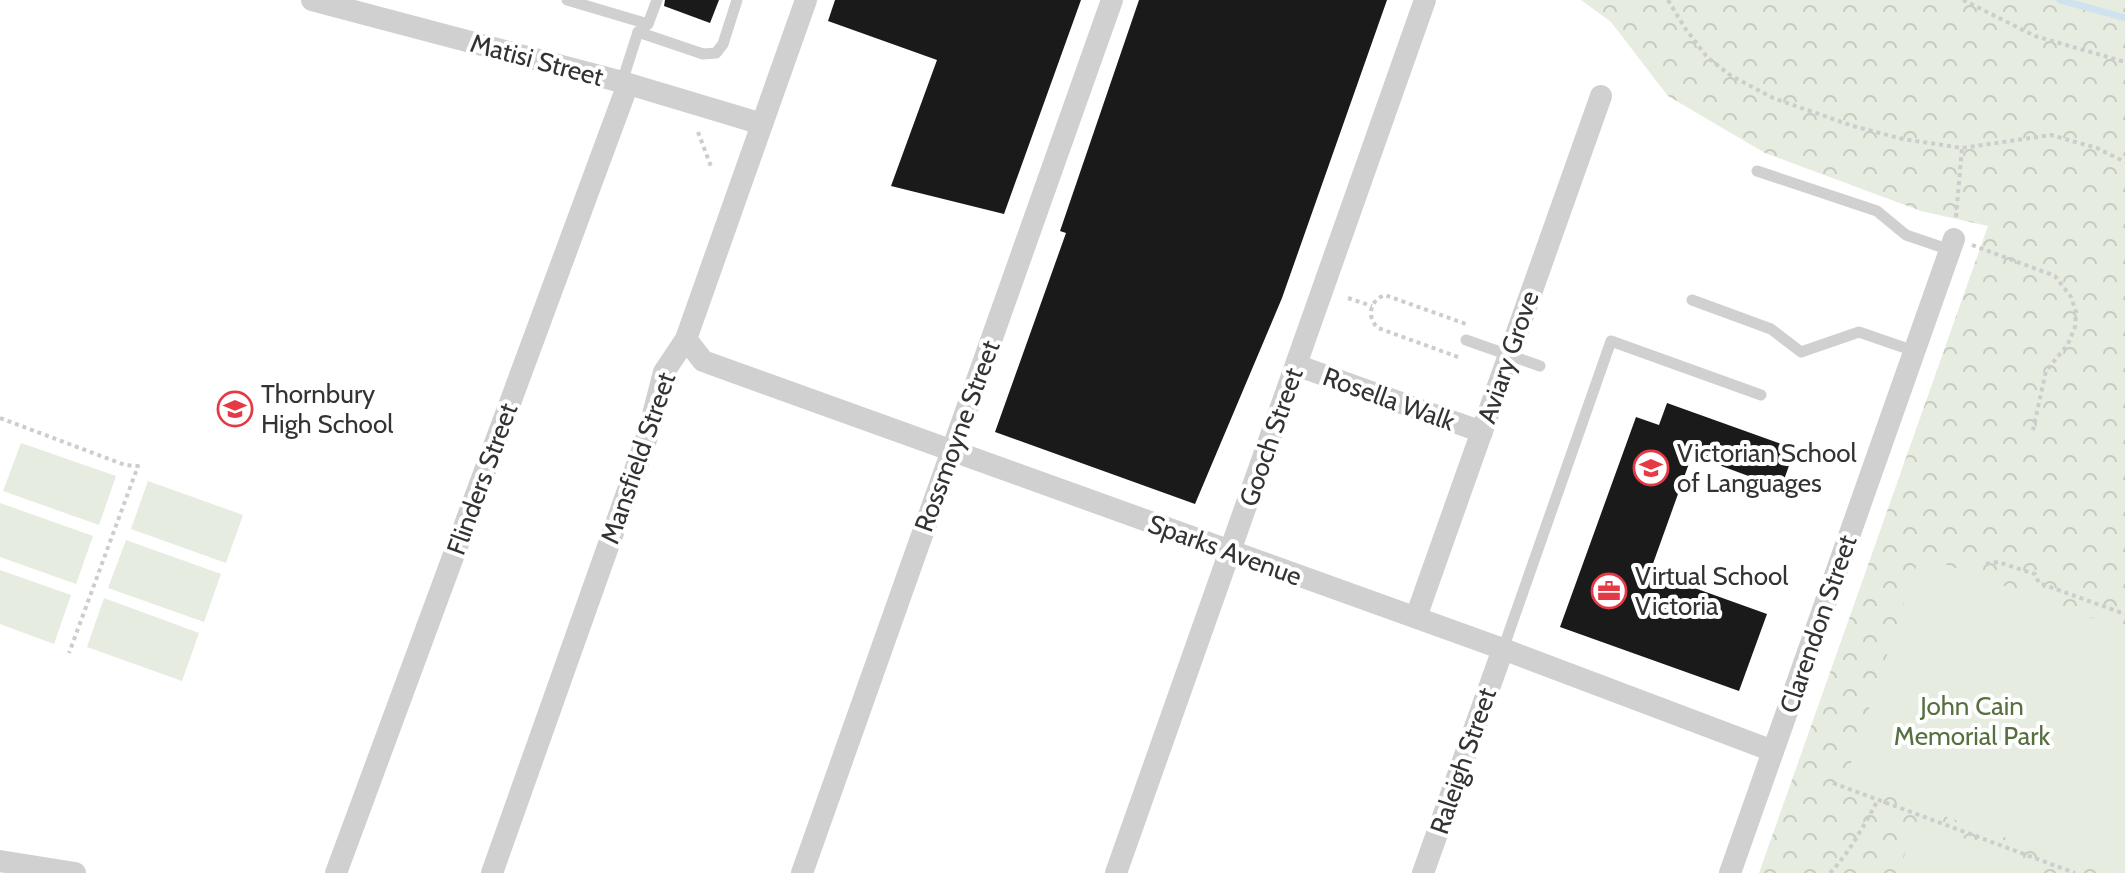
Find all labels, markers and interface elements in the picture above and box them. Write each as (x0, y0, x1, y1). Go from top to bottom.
street label: Matisi Street (467, 27, 607, 93)
street label: Aviary Grove (1470, 286, 1546, 428)
street label: Rossmoyne Street (908, 336, 1007, 536)
street label: Rosella Walk (1319, 360, 1460, 438)
street label: Gooch Street (1232, 363, 1310, 511)
street label: Mansfield Street (594, 368, 682, 548)
place label: Thornbury High School (261, 378, 393, 440)
school or university icon: Thornbury High School (216, 390, 254, 428)
street label: Flinders Street (440, 399, 524, 559)
place label: Victorian School of Languages (1677, 437, 1857, 499)
school or university icon: Victorian School of Languages (1632, 449, 1670, 487)
street label: Sparks Avenue (1144, 507, 1306, 593)
street label: Clarendon Street (1773, 530, 1864, 717)
place label: Virtual School Victoria (1635, 560, 1788, 622)
office icon: Virtual School Victoria (1590, 572, 1628, 610)
street label: Raleigh Street (1423, 683, 1503, 838)
park label: John Cain Memorial Park (1894, 690, 2050, 752)

